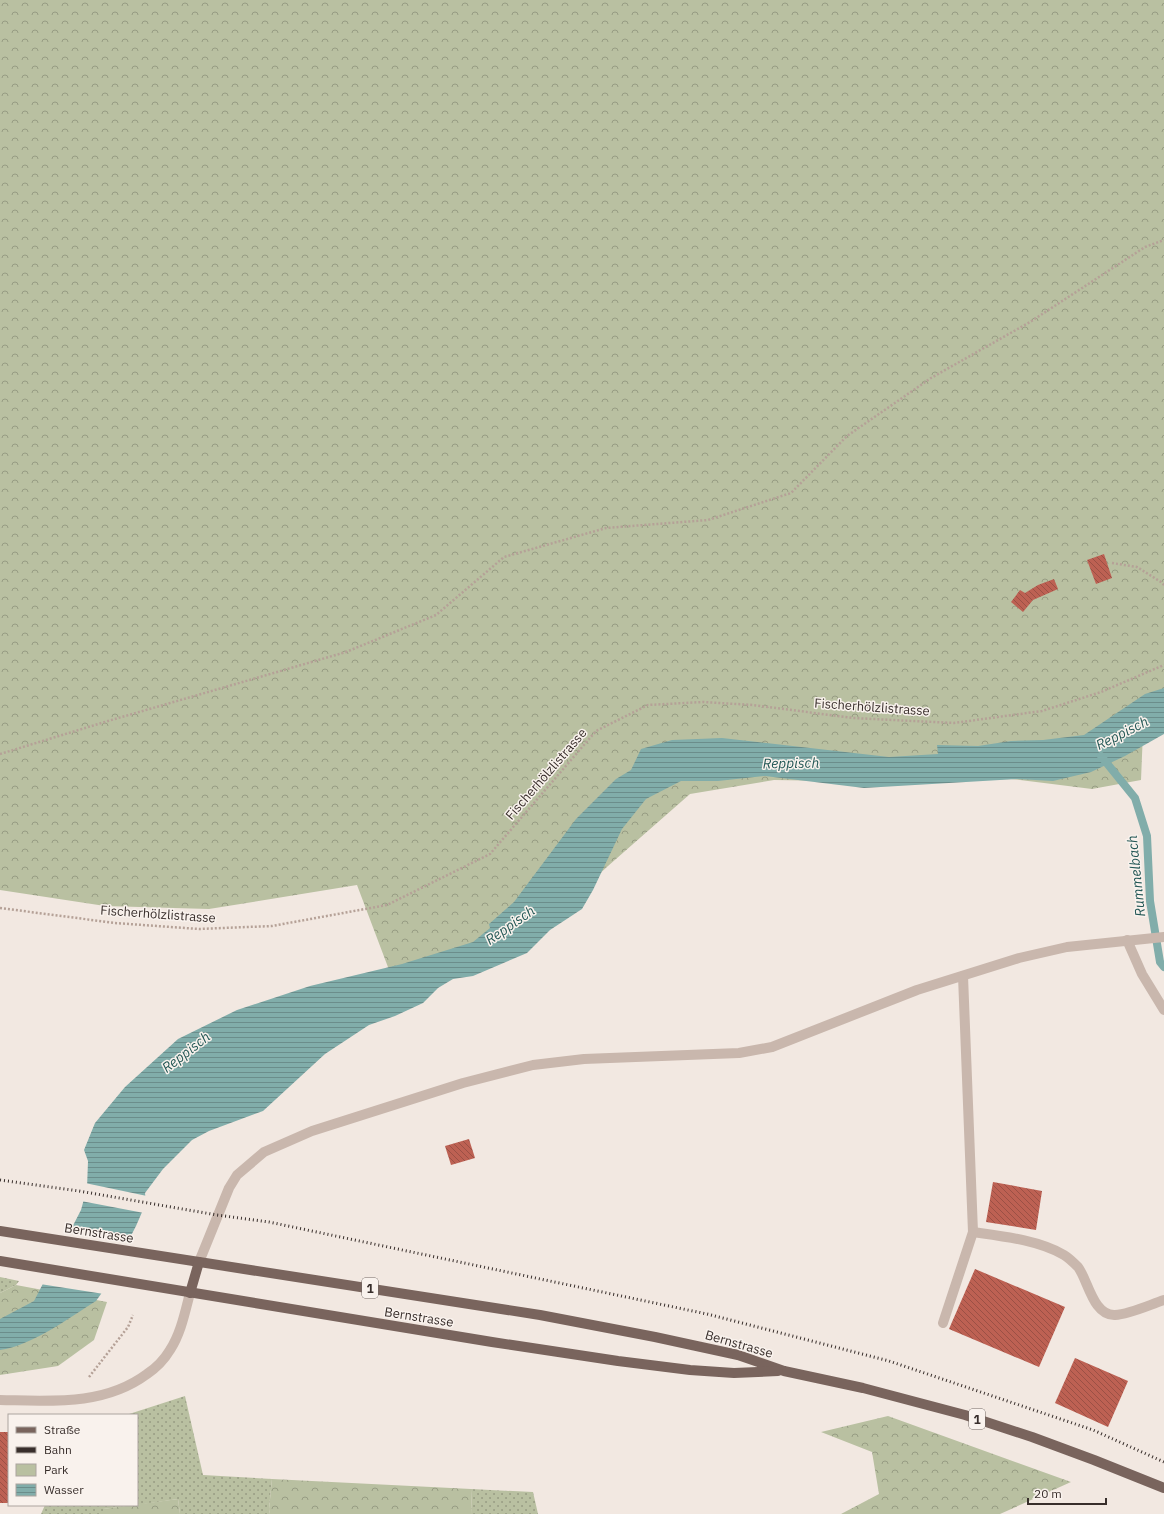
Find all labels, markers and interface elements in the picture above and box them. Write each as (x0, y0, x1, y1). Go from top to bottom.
street label: Fischerhölzlistrasse (814, 694, 930, 720)
water label: Reppisch (1093, 712, 1151, 754)
street label: Fischerhölzlistrasse (502, 725, 590, 823)
water label: Reppisch (763, 754, 820, 772)
water label: Rummelbach (1123, 834, 1149, 918)
street label: Fischerhölzlistrasse (100, 901, 216, 927)
water label: Reppisch (482, 901, 538, 949)
water label: Reppisch (158, 1027, 214, 1076)
street label: Bernstrasse (63, 1219, 135, 1247)
road number: 1 (362, 1278, 378, 1298)
street label: Bernstrasse (383, 1303, 455, 1331)
street label: Bernstrasse (703, 1326, 775, 1362)
road number: 1 (969, 1409, 985, 1429)
legend (8, 1414, 138, 1506)
text: Straße (44, 1422, 81, 1437)
text: Bahn (44, 1442, 72, 1457)
text: Park (44, 1462, 69, 1477)
scale bar (1028, 1480, 1106, 1506)
text: Wasser (44, 1482, 84, 1497)
text: 20 m (1034, 1486, 1062, 1501)

